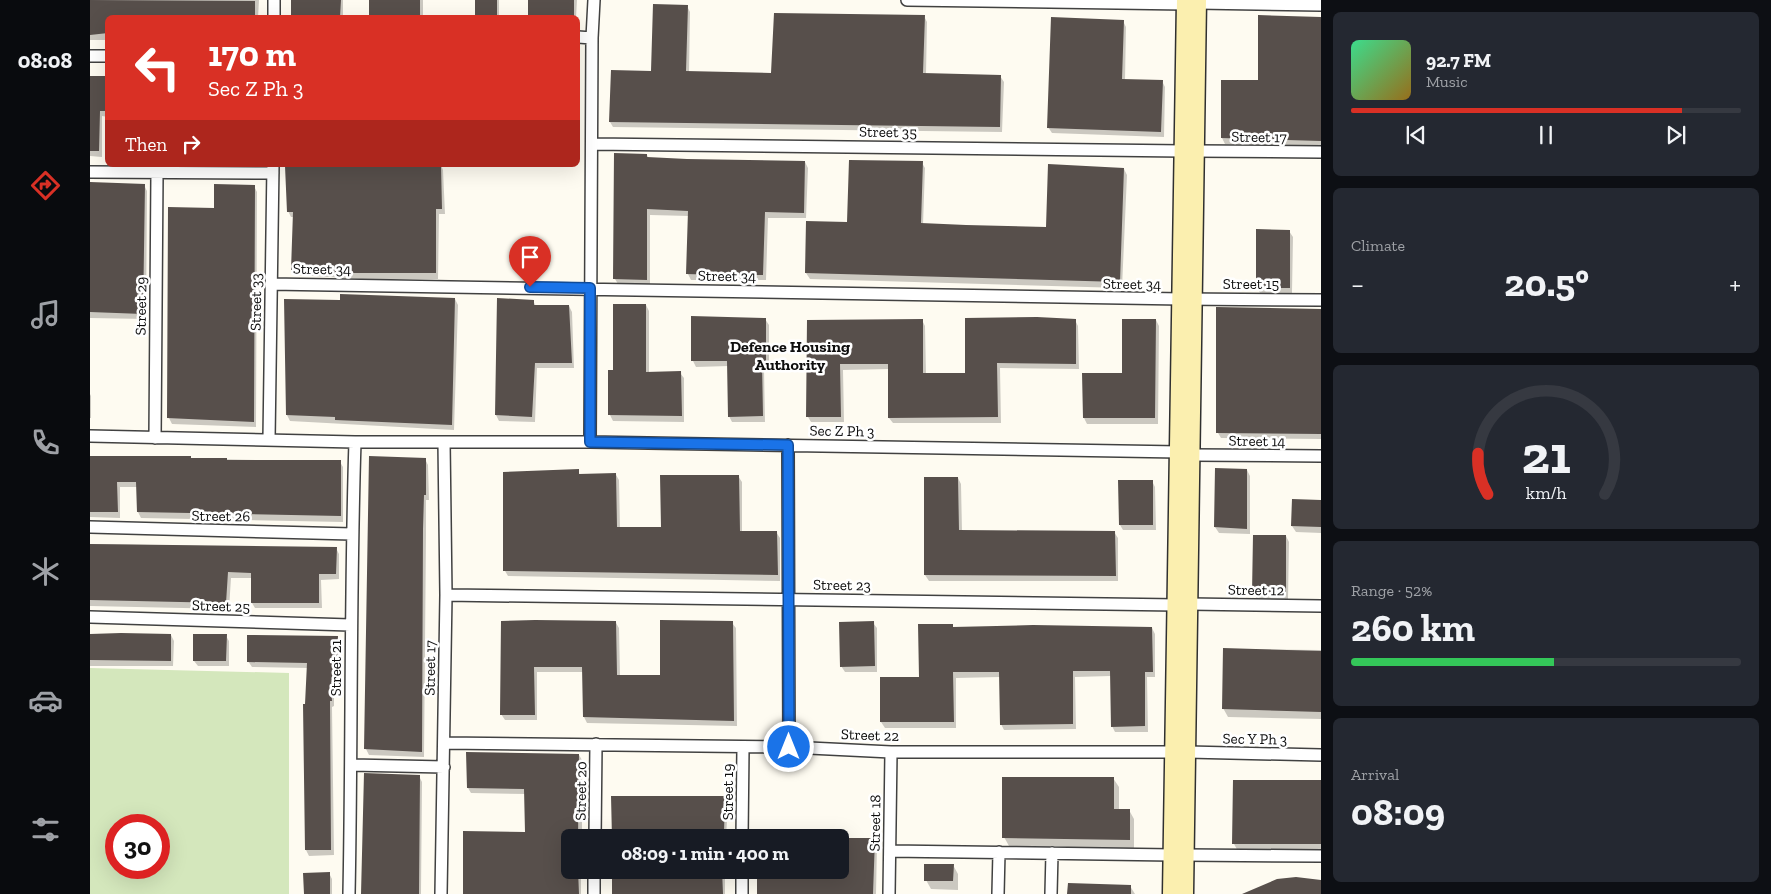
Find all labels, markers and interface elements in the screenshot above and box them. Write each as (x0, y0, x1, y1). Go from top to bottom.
text: 170 m (208, 33, 296, 75)
icon: left (125, 35, 190, 100)
text: 08:08 (18, 47, 72, 74)
text: 92.7 FM (1426, 49, 1491, 72)
text: Music (1426, 72, 1468, 91)
text: Sec Z Ph 3 (208, 75, 303, 102)
icon: previous (1402, 121, 1430, 149)
icon: pause (1532, 121, 1560, 149)
icon: next (1662, 121, 1690, 149)
street label: Street 35 (859, 122, 917, 142)
street label: Street 17 (1231, 128, 1287, 146)
icon: right (177, 130, 205, 158)
text: Then (125, 133, 167, 156)
icon: directions (28, 168, 63, 203)
pin (509, 236, 551, 287)
text: Climate (1351, 236, 1405, 255)
icon: arrive (516, 243, 544, 271)
street label: Street 34 (293, 259, 351, 279)
text: 20.5° (1504, 260, 1589, 306)
street label: Street 34 (698, 266, 756, 286)
text: − (1351, 268, 1364, 301)
text: + (1729, 268, 1741, 301)
street label: Street 33 (246, 273, 266, 331)
street label: Street 34 (1103, 274, 1161, 294)
street label: Street 15 (1223, 275, 1280, 293)
street label: Street 29 (131, 277, 151, 335)
icon: music (28, 297, 63, 332)
district label: Defence Housing Authority (730, 337, 850, 374)
street label: Sec Z Ph 3 (809, 421, 875, 441)
text: 21 (1522, 424, 1570, 486)
icon: phone (28, 425, 63, 460)
street label: Street 14 (1228, 432, 1286, 450)
text: km/h (1526, 482, 1566, 504)
street label: Street 26 (192, 506, 250, 526)
icon: climate (28, 554, 63, 589)
street label: Street 23 (813, 575, 871, 595)
street label: Street 12 (1228, 581, 1285, 599)
text: Range · 52% (1351, 581, 1432, 600)
street label: Street 25 (192, 596, 251, 616)
text: 260 km (1351, 605, 1475, 651)
street label: Street 21 (327, 640, 345, 696)
street label: Street 17 (421, 640, 439, 696)
icon: car (28, 683, 63, 718)
position arrow (762, 720, 814, 772)
street label: Street 22 (841, 725, 900, 745)
street label: Sec Y Ph 3 (1223, 729, 1287, 749)
street label: Street 20 (571, 761, 591, 821)
street label: Street 19 (719, 764, 737, 820)
text: Arrival (1351, 765, 1399, 784)
text: 08:09 (1351, 789, 1445, 835)
street label: Street 18 (866, 794, 884, 852)
icon: filters (28, 812, 63, 847)
speed limit sign: 30 (105, 814, 170, 879)
text: 08:09 · 1 min · 400 m (621, 842, 789, 865)

